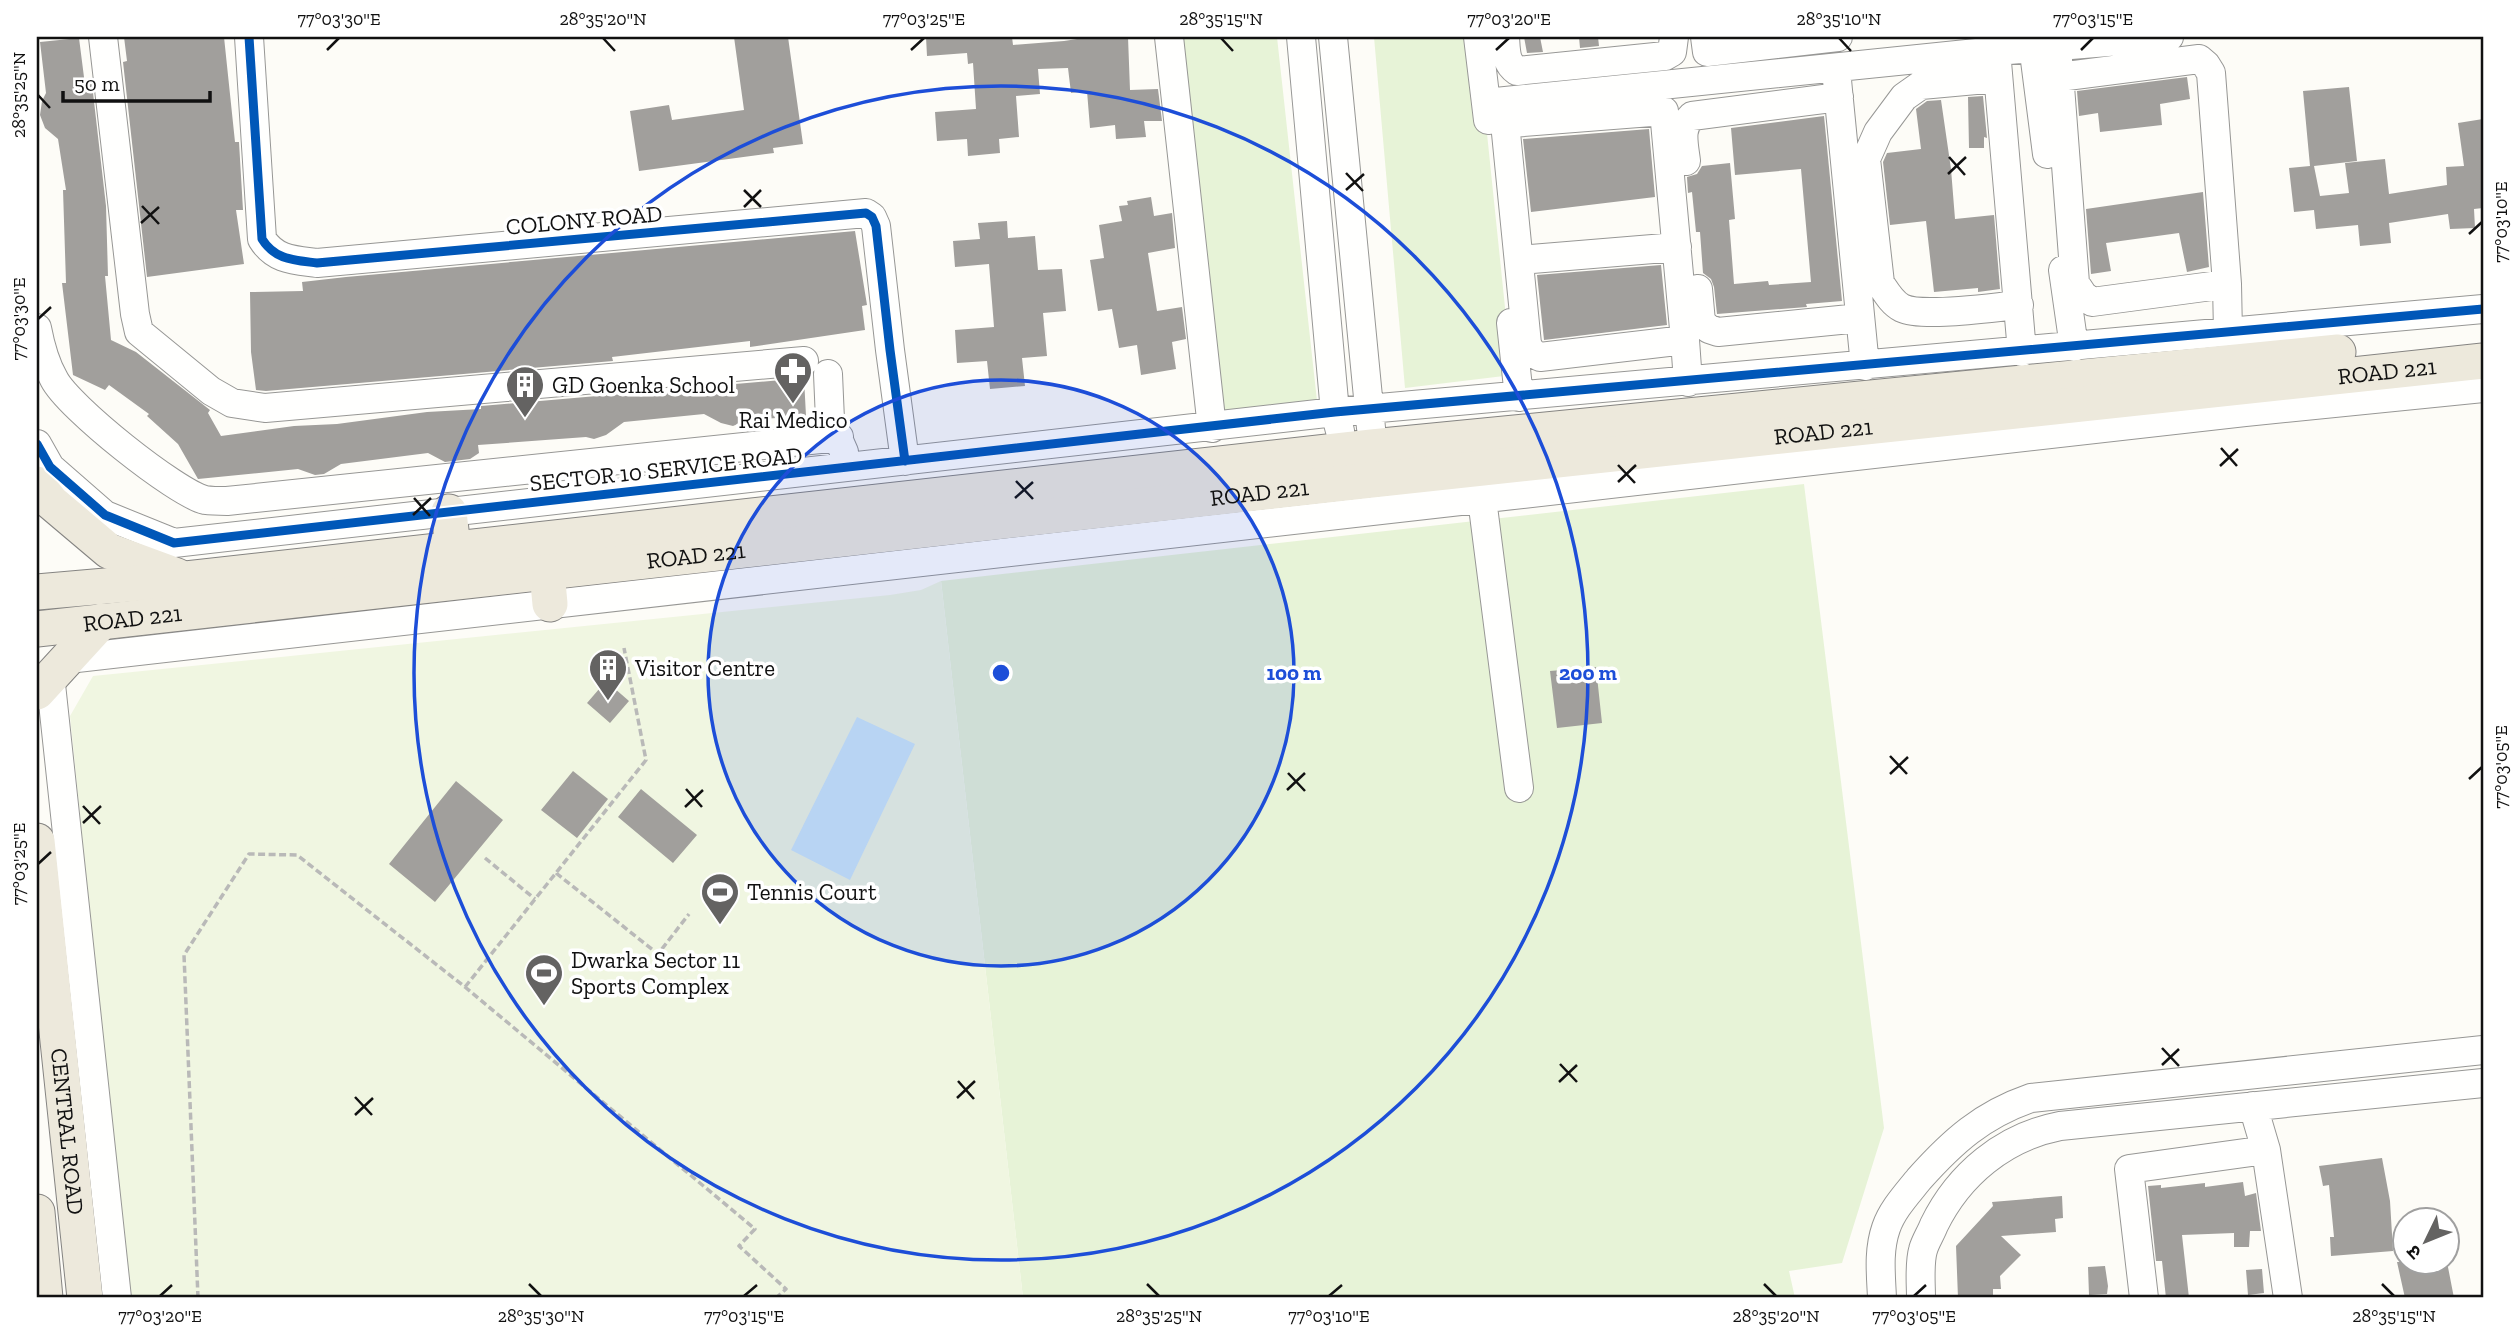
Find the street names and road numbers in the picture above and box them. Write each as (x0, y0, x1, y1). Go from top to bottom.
street label: COLONY ROAD (505, 199, 663, 241)
street label: ROAD 221 (2336, 352, 2438, 390)
street label: ROAD 221 (1772, 412, 1874, 451)
street label: SECTOR 10 SERVICE ROAD (528, 441, 804, 497)
street label: ROAD 221 (1209, 473, 1310, 512)
street label: ROAD 221 (645, 536, 747, 575)
street label: ROAD 221 (82, 599, 183, 638)
street label: CENTRAL ROAD (45, 1047, 90, 1216)

